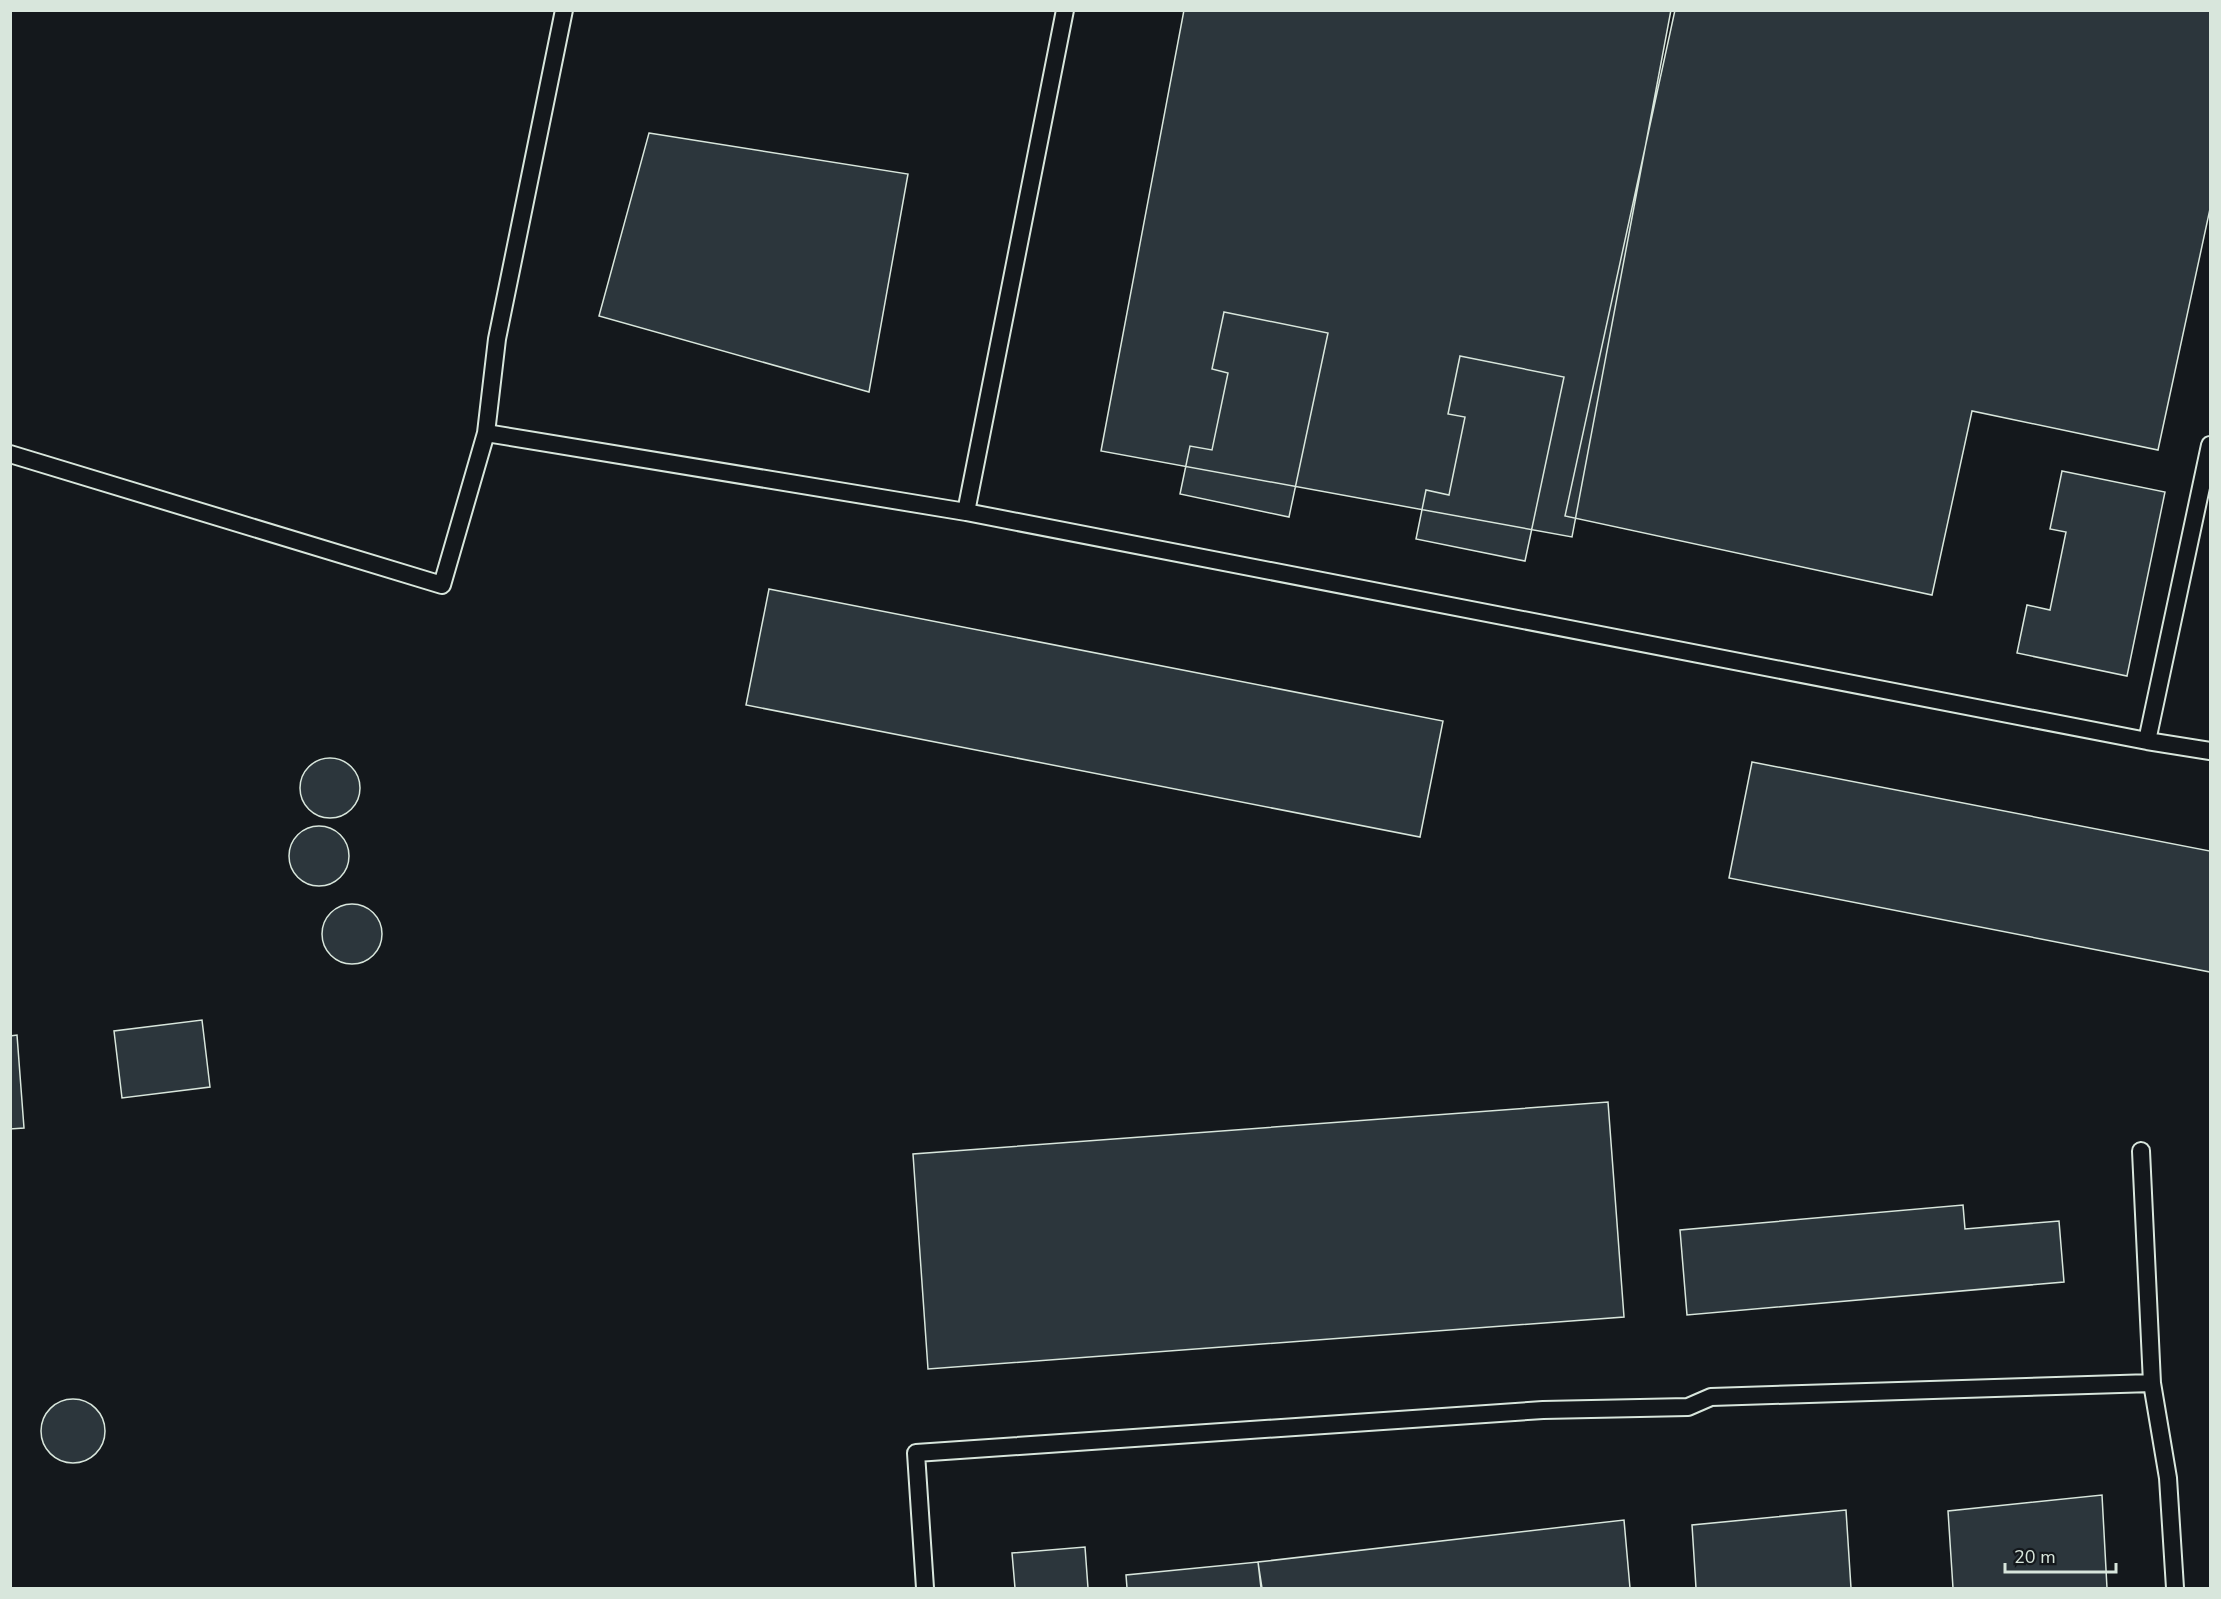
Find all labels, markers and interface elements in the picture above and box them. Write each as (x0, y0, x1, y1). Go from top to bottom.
scale bar (2005, 1536, 2116, 1574)
text: 20 m (2014, 1545, 2056, 1569)

